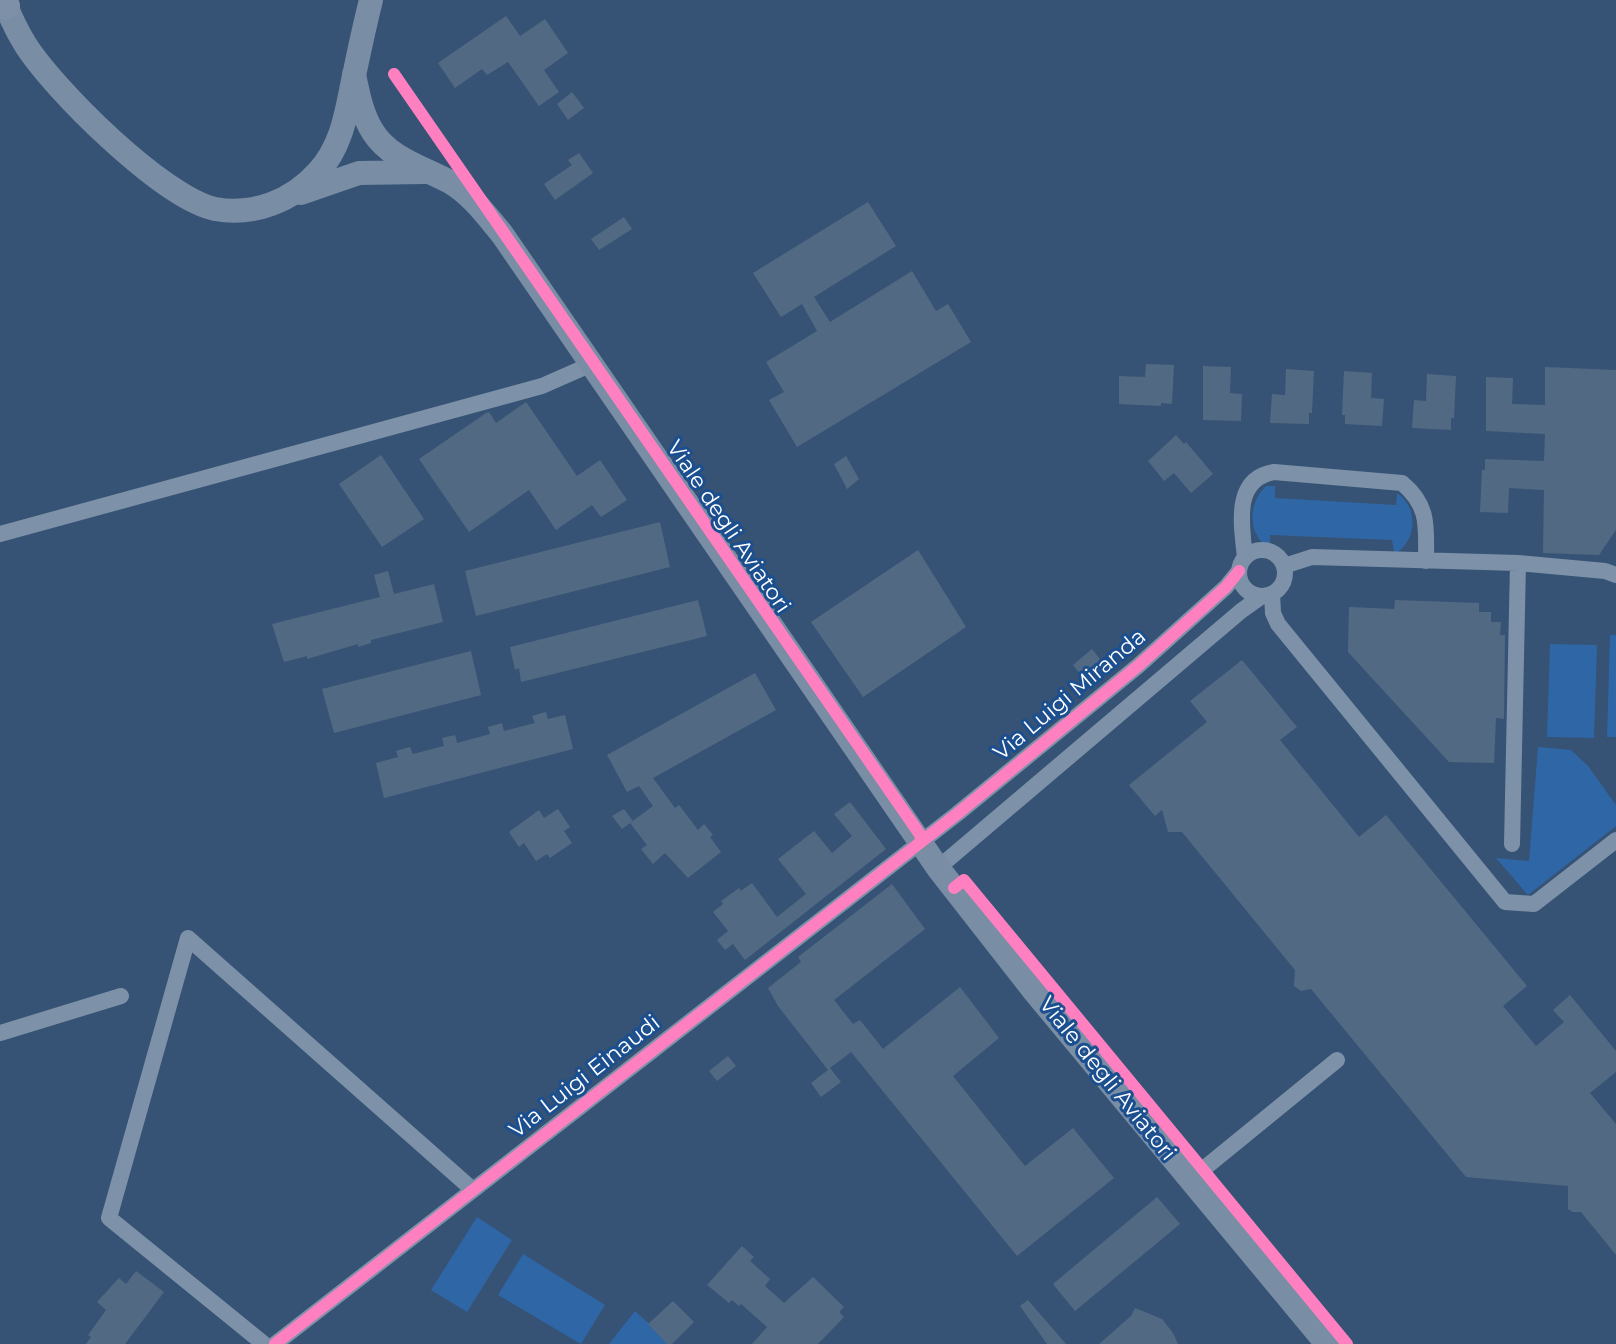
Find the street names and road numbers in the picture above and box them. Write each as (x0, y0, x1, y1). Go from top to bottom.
street label: Viale degli Aviatori (660, 436, 796, 618)
street label: Via Luigi Miranda (989, 624, 1151, 766)
street label: Viale degli Aviatori (1033, 992, 1181, 1166)
street label: Via Luigi Einaudi (504, 1010, 666, 1144)

